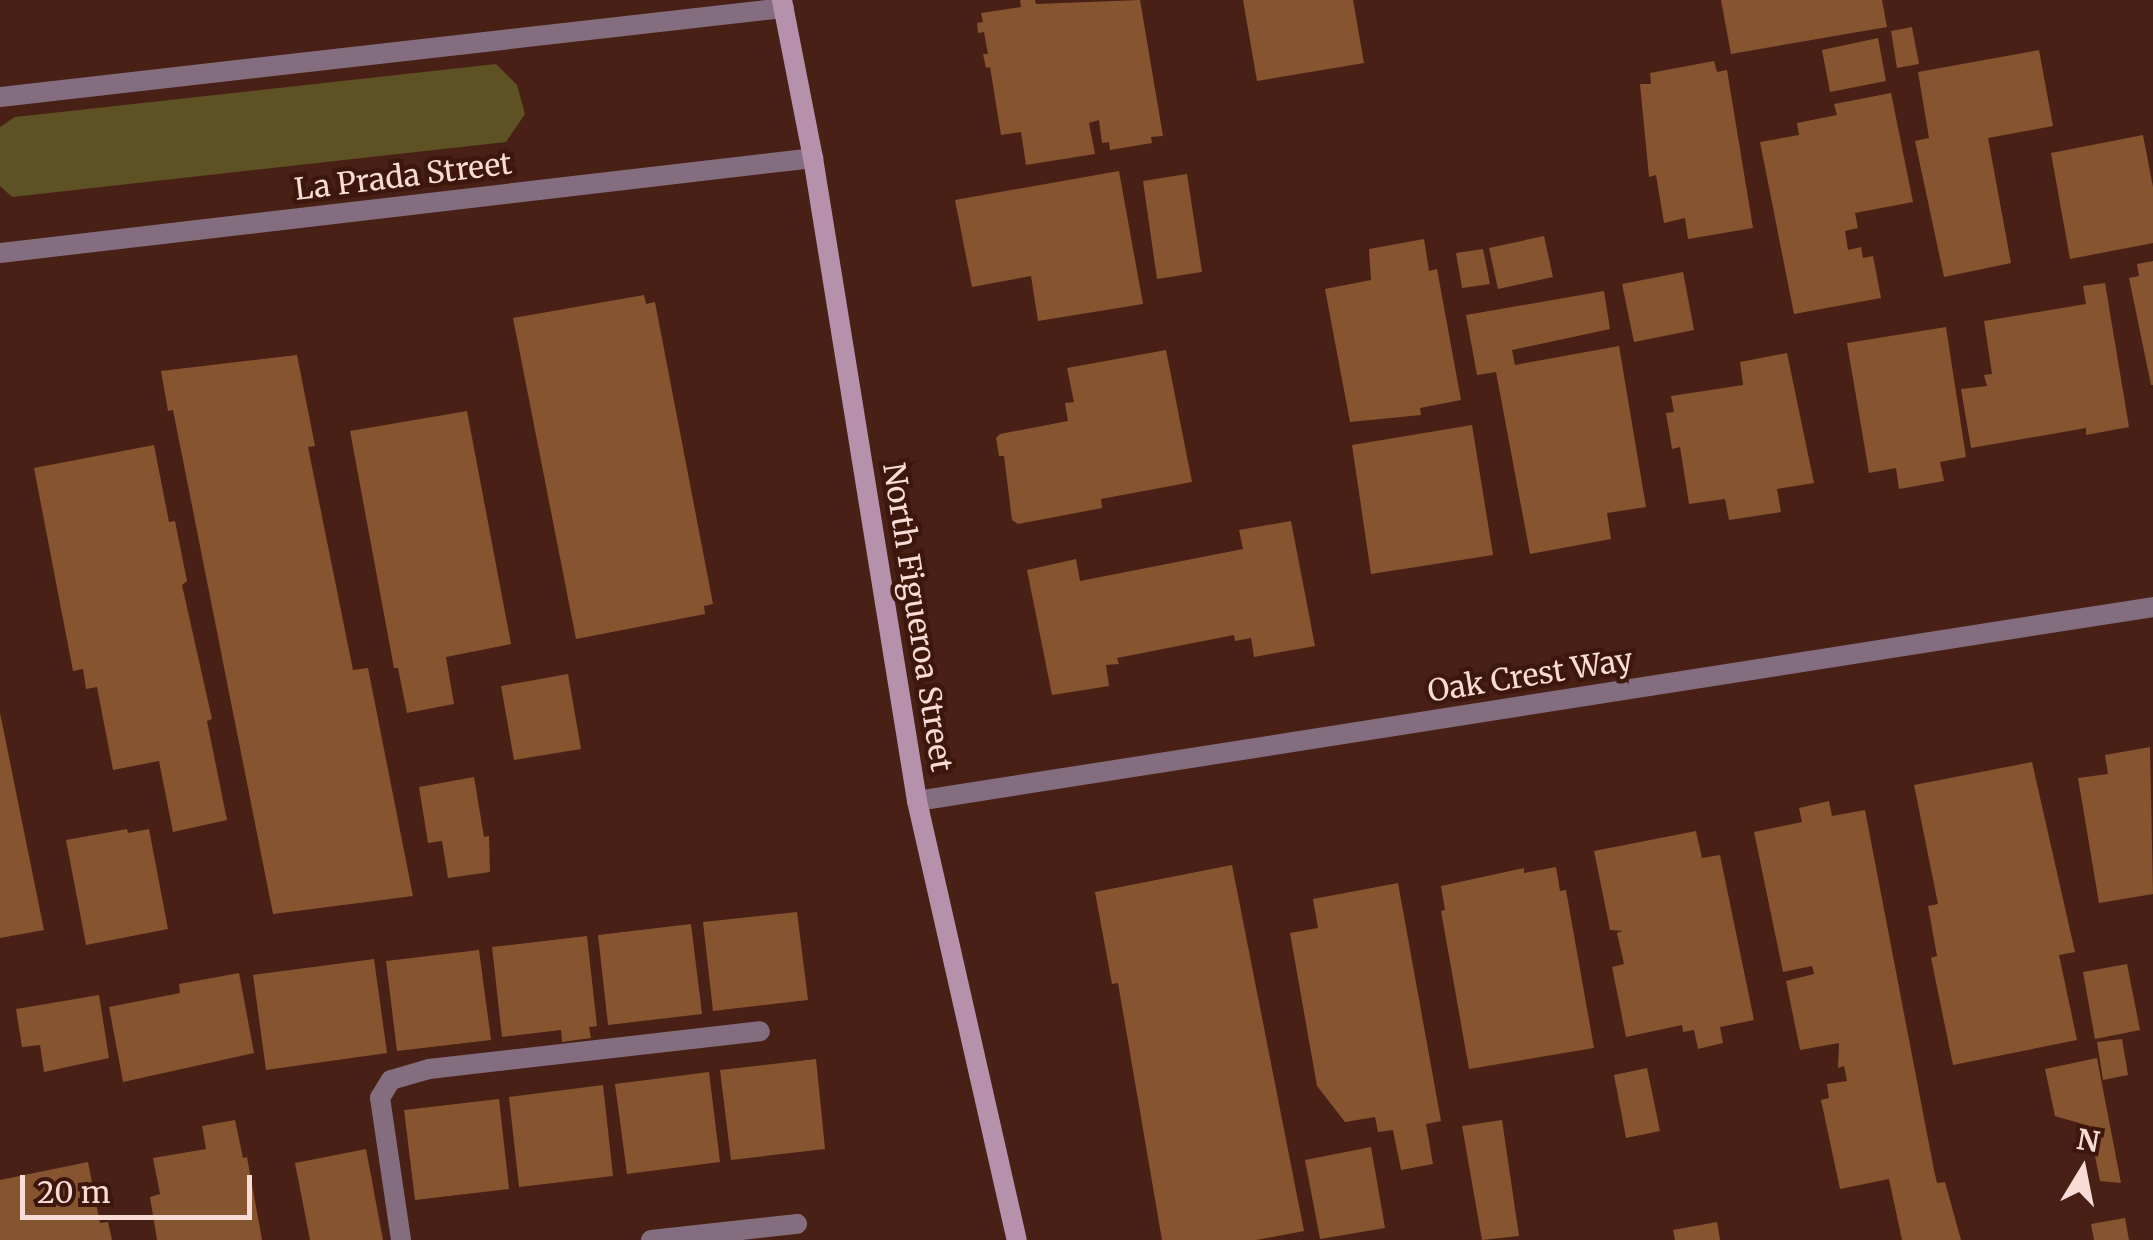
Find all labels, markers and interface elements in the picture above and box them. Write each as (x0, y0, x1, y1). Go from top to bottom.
street label: La Prada Street (292, 145, 514, 207)
street label: North Figueroa Street (876, 460, 960, 774)
street label: Oak Crest Way (1425, 641, 1635, 709)
north arrow (2033, 1120, 2133, 1220)
text: N (2074, 1121, 2102, 1160)
scale bar (25, 1155, 258, 1217)
text: 20 m (37, 1173, 110, 1211)

